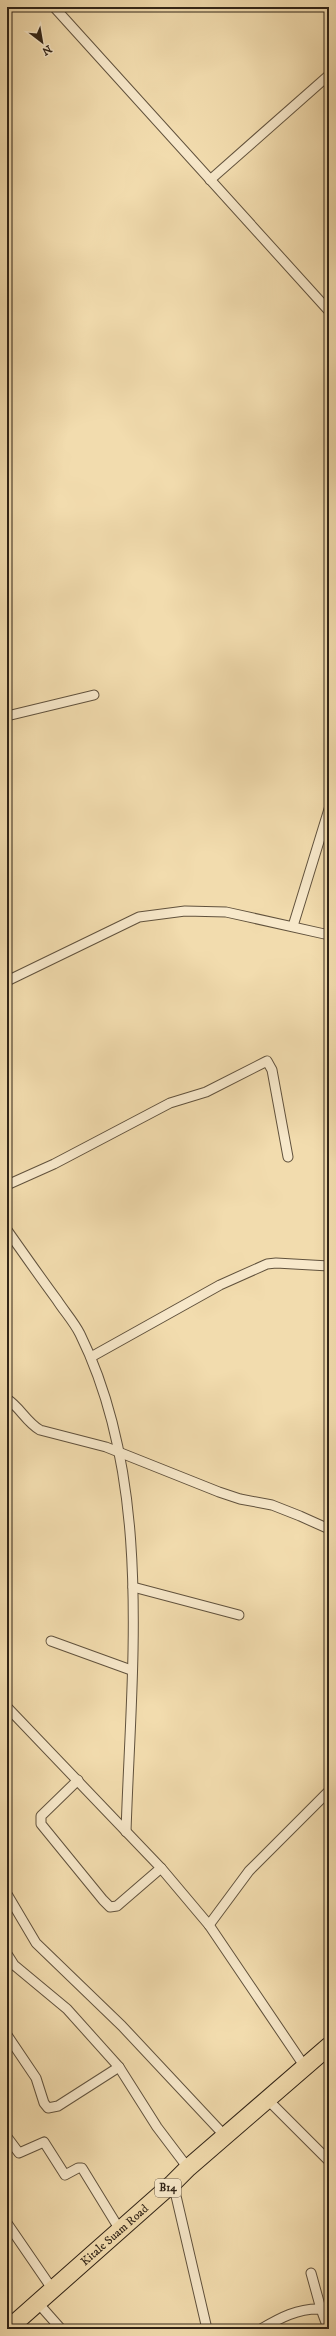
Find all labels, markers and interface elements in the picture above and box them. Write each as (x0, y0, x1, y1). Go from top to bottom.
north arrow (22, 22, 62, 62)
text: N (39, 41, 54, 58)
road number: B14 (155, 2179, 181, 2197)
street label: Kitale Suam Road (77, 2201, 151, 2269)

